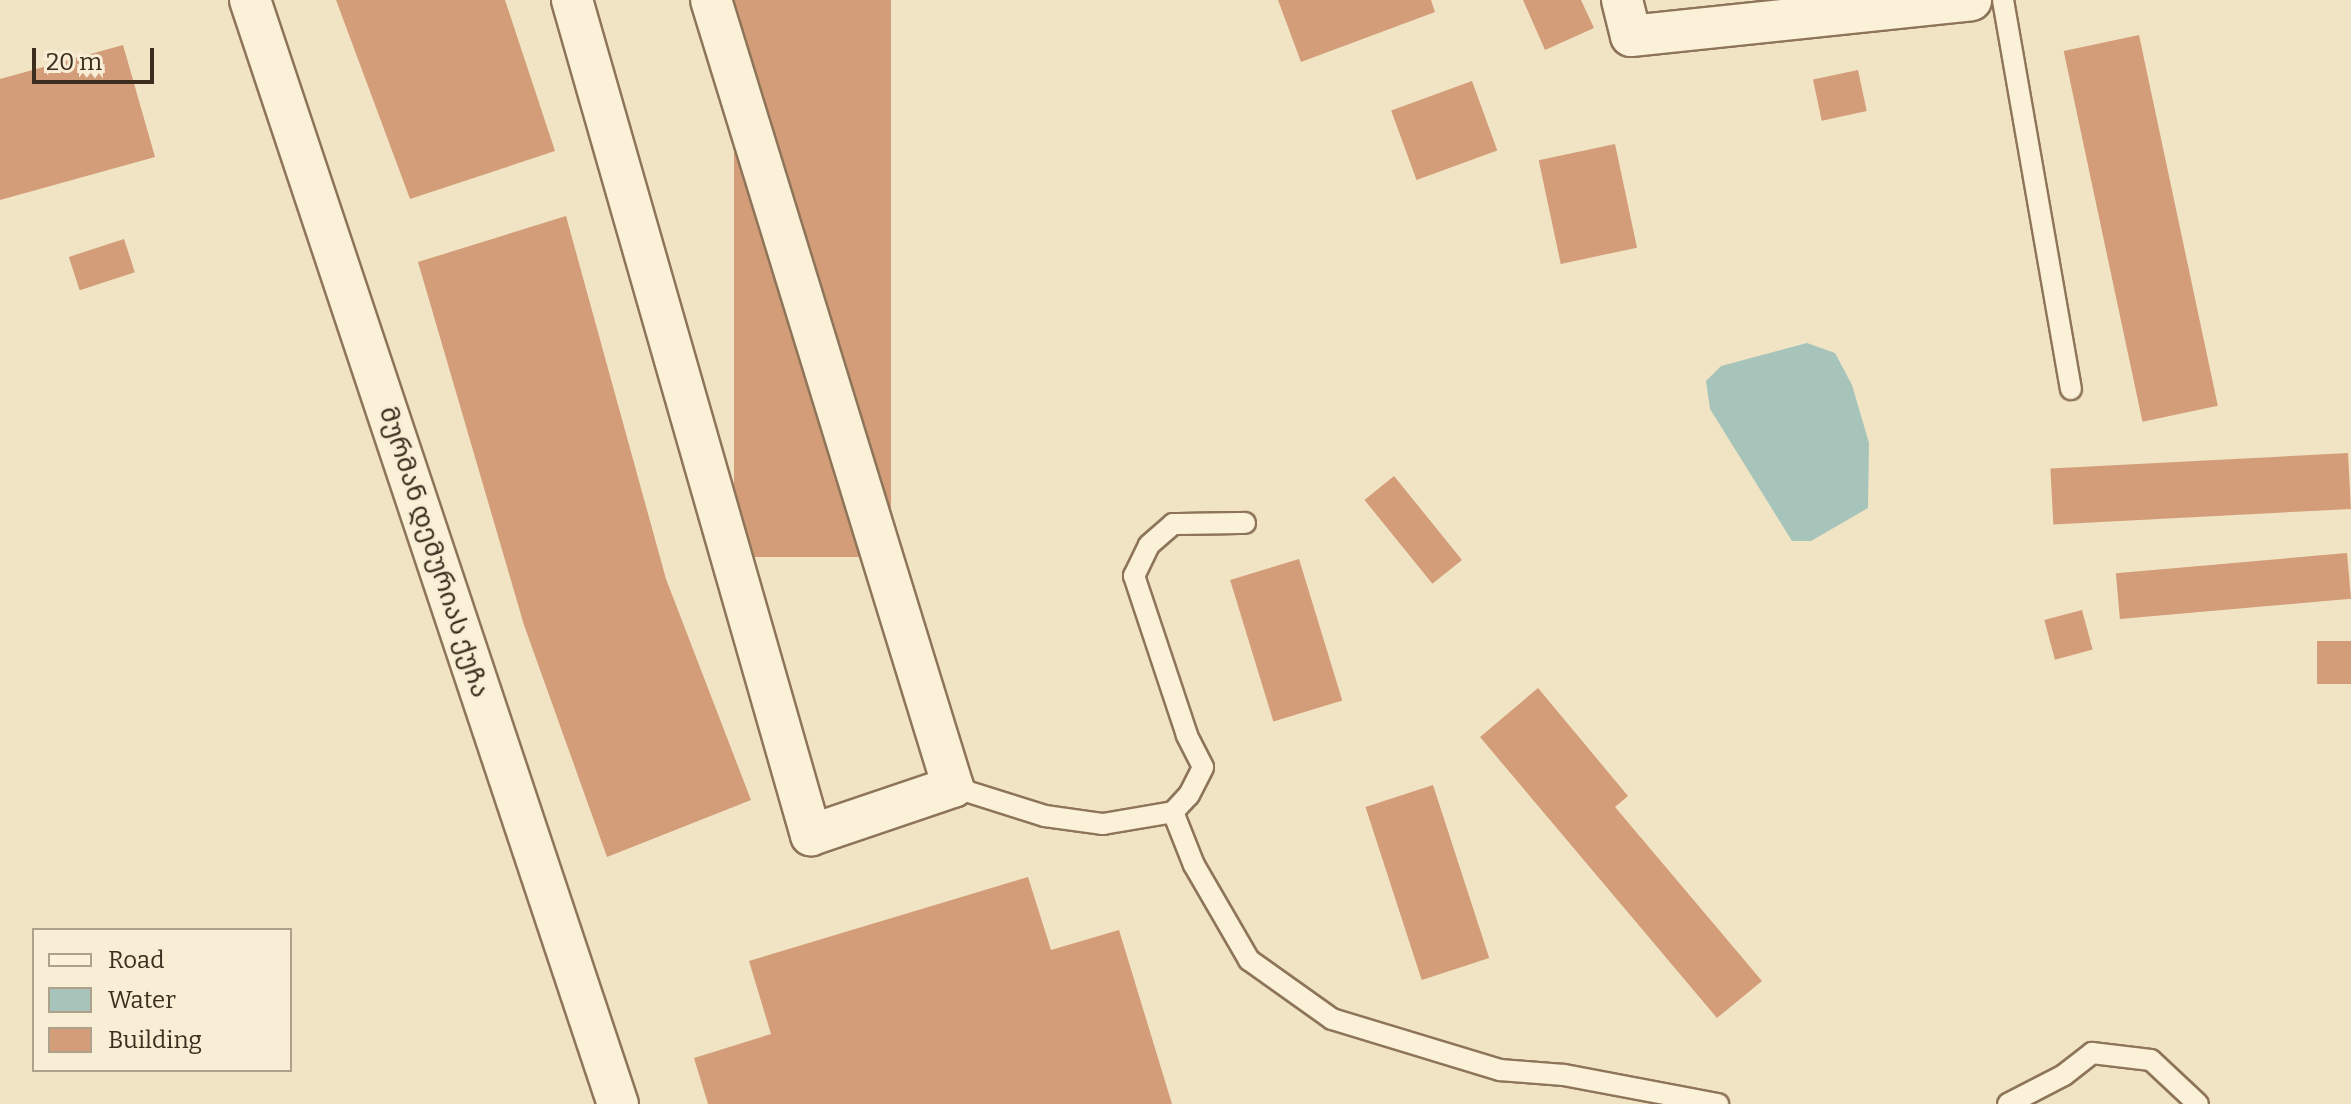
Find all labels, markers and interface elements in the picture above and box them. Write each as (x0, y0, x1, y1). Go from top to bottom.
scale bar (36, 32, 158, 82)
text: 20 m (46, 48, 102, 76)
street label: მურმან დემურიას ქუჩა (372, 402, 496, 702)
legend (32, 928, 292, 1072)
text: Road (108, 946, 164, 974)
text: Water (108, 986, 176, 1014)
text: Building (108, 1026, 202, 1054)

